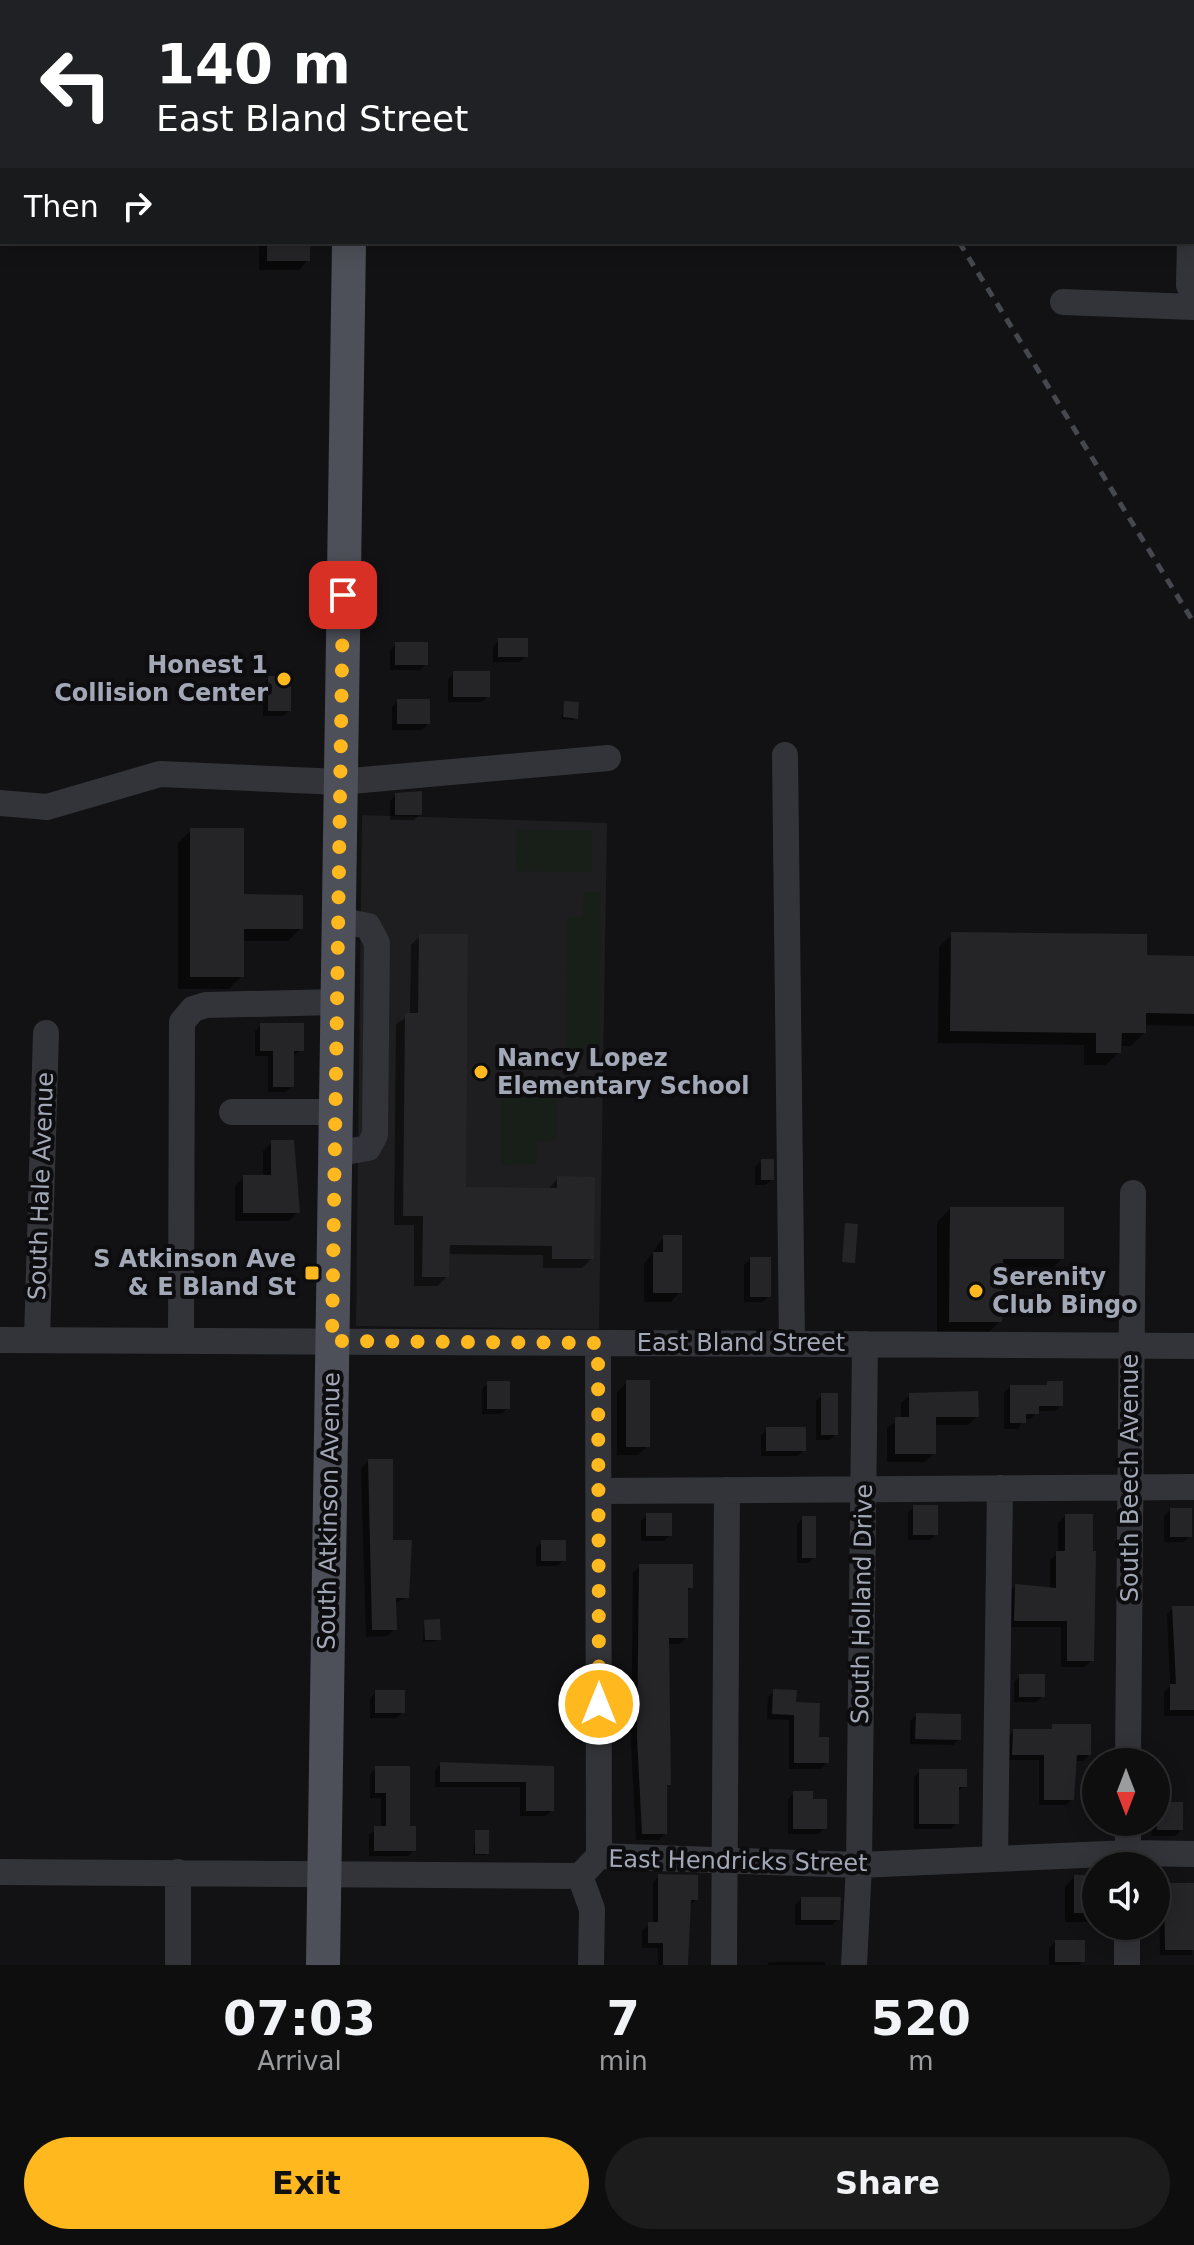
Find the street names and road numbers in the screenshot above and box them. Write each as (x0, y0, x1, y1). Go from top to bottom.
street label: South Hale Avenue (23, 1071, 59, 1301)
street label: East Bland Street (637, 1329, 845, 1357)
street label: South Beech Avenue (1116, 1354, 1144, 1602)
street label: South Atkinson Avenue (313, 1372, 345, 1650)
street label: South Holland Drive (846, 1484, 878, 1724)
street label: East Hendricks Street (608, 1845, 868, 1877)

